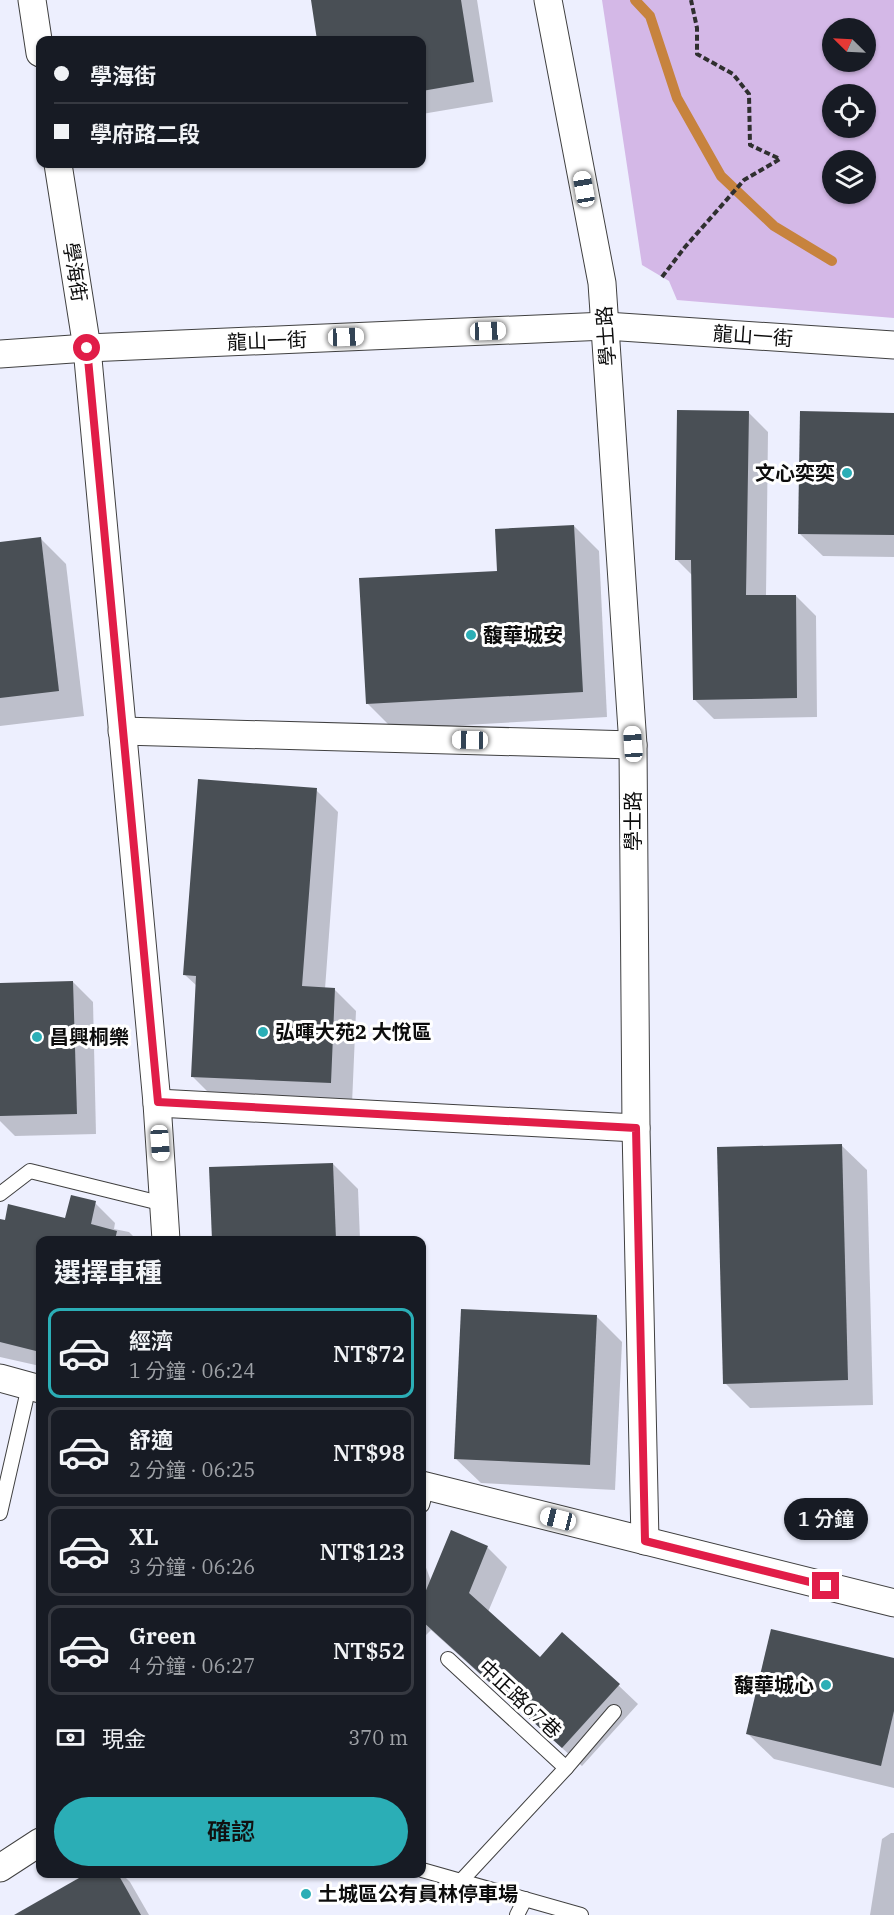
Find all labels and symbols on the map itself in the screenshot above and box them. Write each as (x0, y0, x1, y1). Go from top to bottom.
north arrow (822, 18, 876, 72)
car (572, 170, 596, 208)
street label: 學海街 (57, 240, 94, 304)
street label: 學士路 (590, 305, 621, 367)
street label: 龍山一街 (712, 319, 794, 352)
car (470, 321, 506, 341)
street label: 龍山一街 (227, 326, 307, 355)
car (328, 327, 364, 347)
route start (73, 334, 100, 361)
place label: 文心奕奕 (755, 459, 835, 486)
marker: 文心奕奕 (840, 466, 854, 480)
place label: 馥華城安 (483, 621, 563, 648)
marker: 馥華城安 (464, 628, 478, 642)
car (623, 725, 643, 763)
car (452, 731, 488, 749)
street label: 學士路 (619, 791, 646, 851)
place label: 弘暉大苑2 大悅區 (275, 1018, 432, 1045)
place label: 昌興桐樂 (49, 1023, 129, 1050)
marker: 弘暉大苑2 大悅區 (256, 1025, 270, 1039)
marker: 昌興桐樂 (30, 1030, 44, 1044)
car (150, 1124, 170, 1162)
callout: 1 分鐘 (784, 1499, 868, 1541)
car (538, 1506, 578, 1532)
route end (812, 1572, 839, 1599)
street label: 中正路67巷 (473, 1653, 568, 1744)
place label: 馥華城心 (734, 1671, 814, 1698)
marker: 馥華城心 (819, 1678, 833, 1692)
place label: 土城區公有員林停車場 (318, 1880, 518, 1907)
marker: 土城區公有員林停車場 (299, 1887, 313, 1901)

